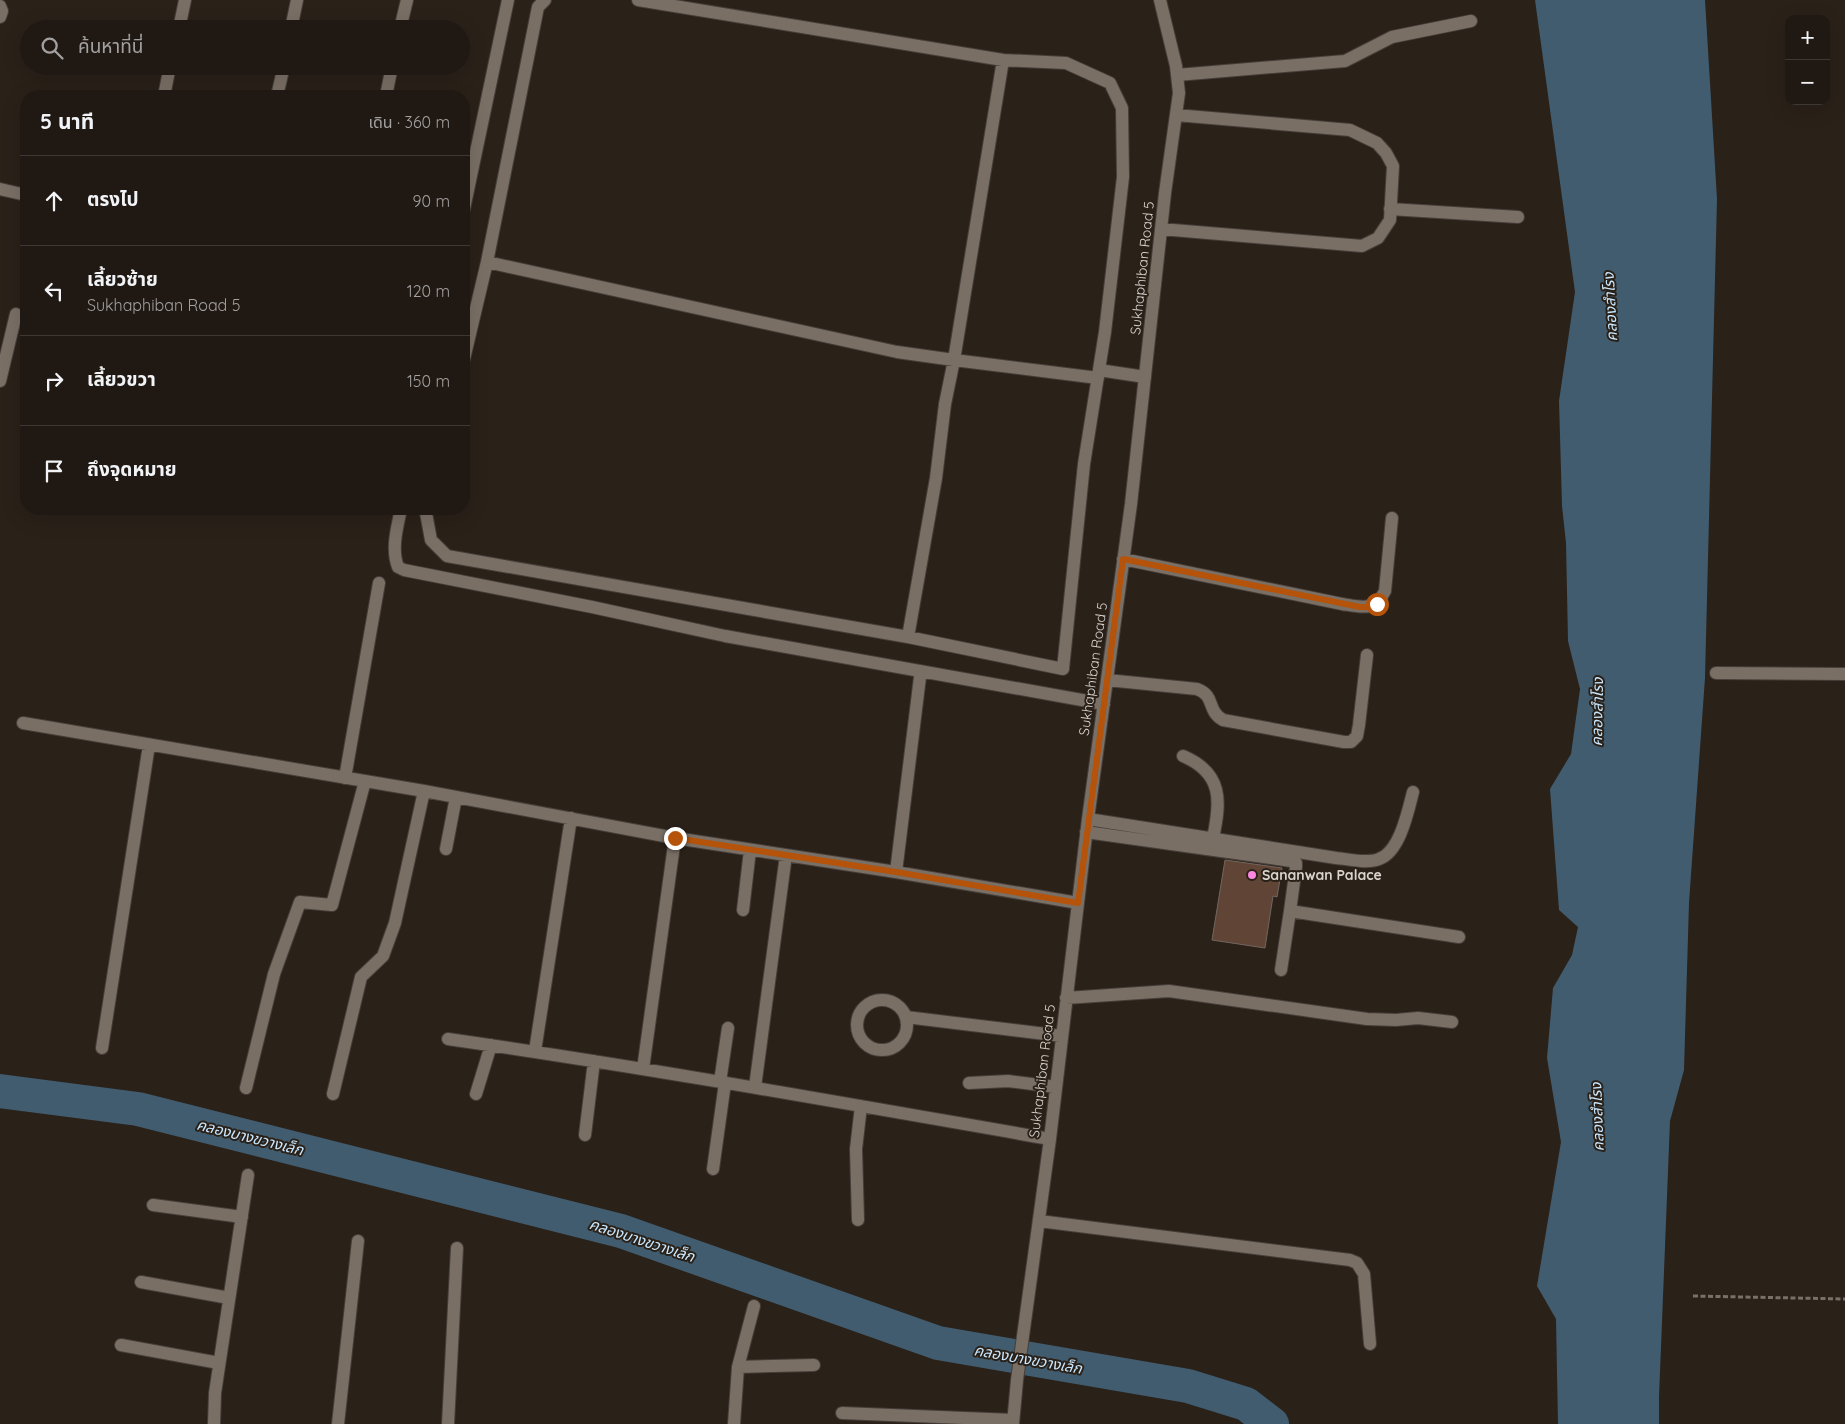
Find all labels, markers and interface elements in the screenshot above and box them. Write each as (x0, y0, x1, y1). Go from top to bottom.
map controls (1785, 15, 1830, 105)
button: + (1785, 15, 1830, 60)
search box (20, 20, 470, 75)
icon: search (38, 34, 66, 62)
text: ค้นหาที่นี่ (78, 34, 143, 58)
button: − (1785, 60, 1830, 105)
text: 5 นาที (40, 108, 94, 134)
text: เดิน · 360 m (368, 112, 450, 132)
icon: ahead (40, 187, 68, 215)
text: ตรงไป (87, 187, 139, 211)
text: 90 m (413, 191, 450, 211)
street label: Sukhaphiban Road 5 (1126, 200, 1158, 336)
text: เลี้ยวซ้าย (87, 267, 158, 291)
water label: คลองสำโรง (1599, 271, 1621, 342)
icon: left (40, 277, 68, 305)
text: 120 m (407, 281, 450, 301)
text: Sukhaphiban Road 5 (87, 295, 240, 315)
icon: right (40, 367, 68, 395)
text: เลี้ยวขวา (87, 367, 156, 391)
text: 150 m (407, 371, 450, 391)
icon: arrive (40, 457, 68, 485)
text: ถึงจุดหมาย (87, 457, 177, 481)
route start (1366, 593, 1389, 616)
street label: Sukhaphiban Road 5 (1075, 601, 1111, 737)
water label: คลองสำโรง (1587, 676, 1607, 747)
route end (664, 827, 687, 850)
place label: Sananwan Palace (1262, 866, 1382, 884)
marker: Sananwan Palace (1246, 869, 1258, 881)
street label: Sukhaphiban Road 5 (1025, 1003, 1059, 1139)
water label: คลองสำโรง (1586, 1081, 1608, 1152)
water label: คลองบางขวางเล็ก (195, 1115, 306, 1160)
water label: คลองบางขวางเล็ก (587, 1214, 698, 1266)
water label: คลองบางขวางเล็ก (973, 1340, 1084, 1378)

